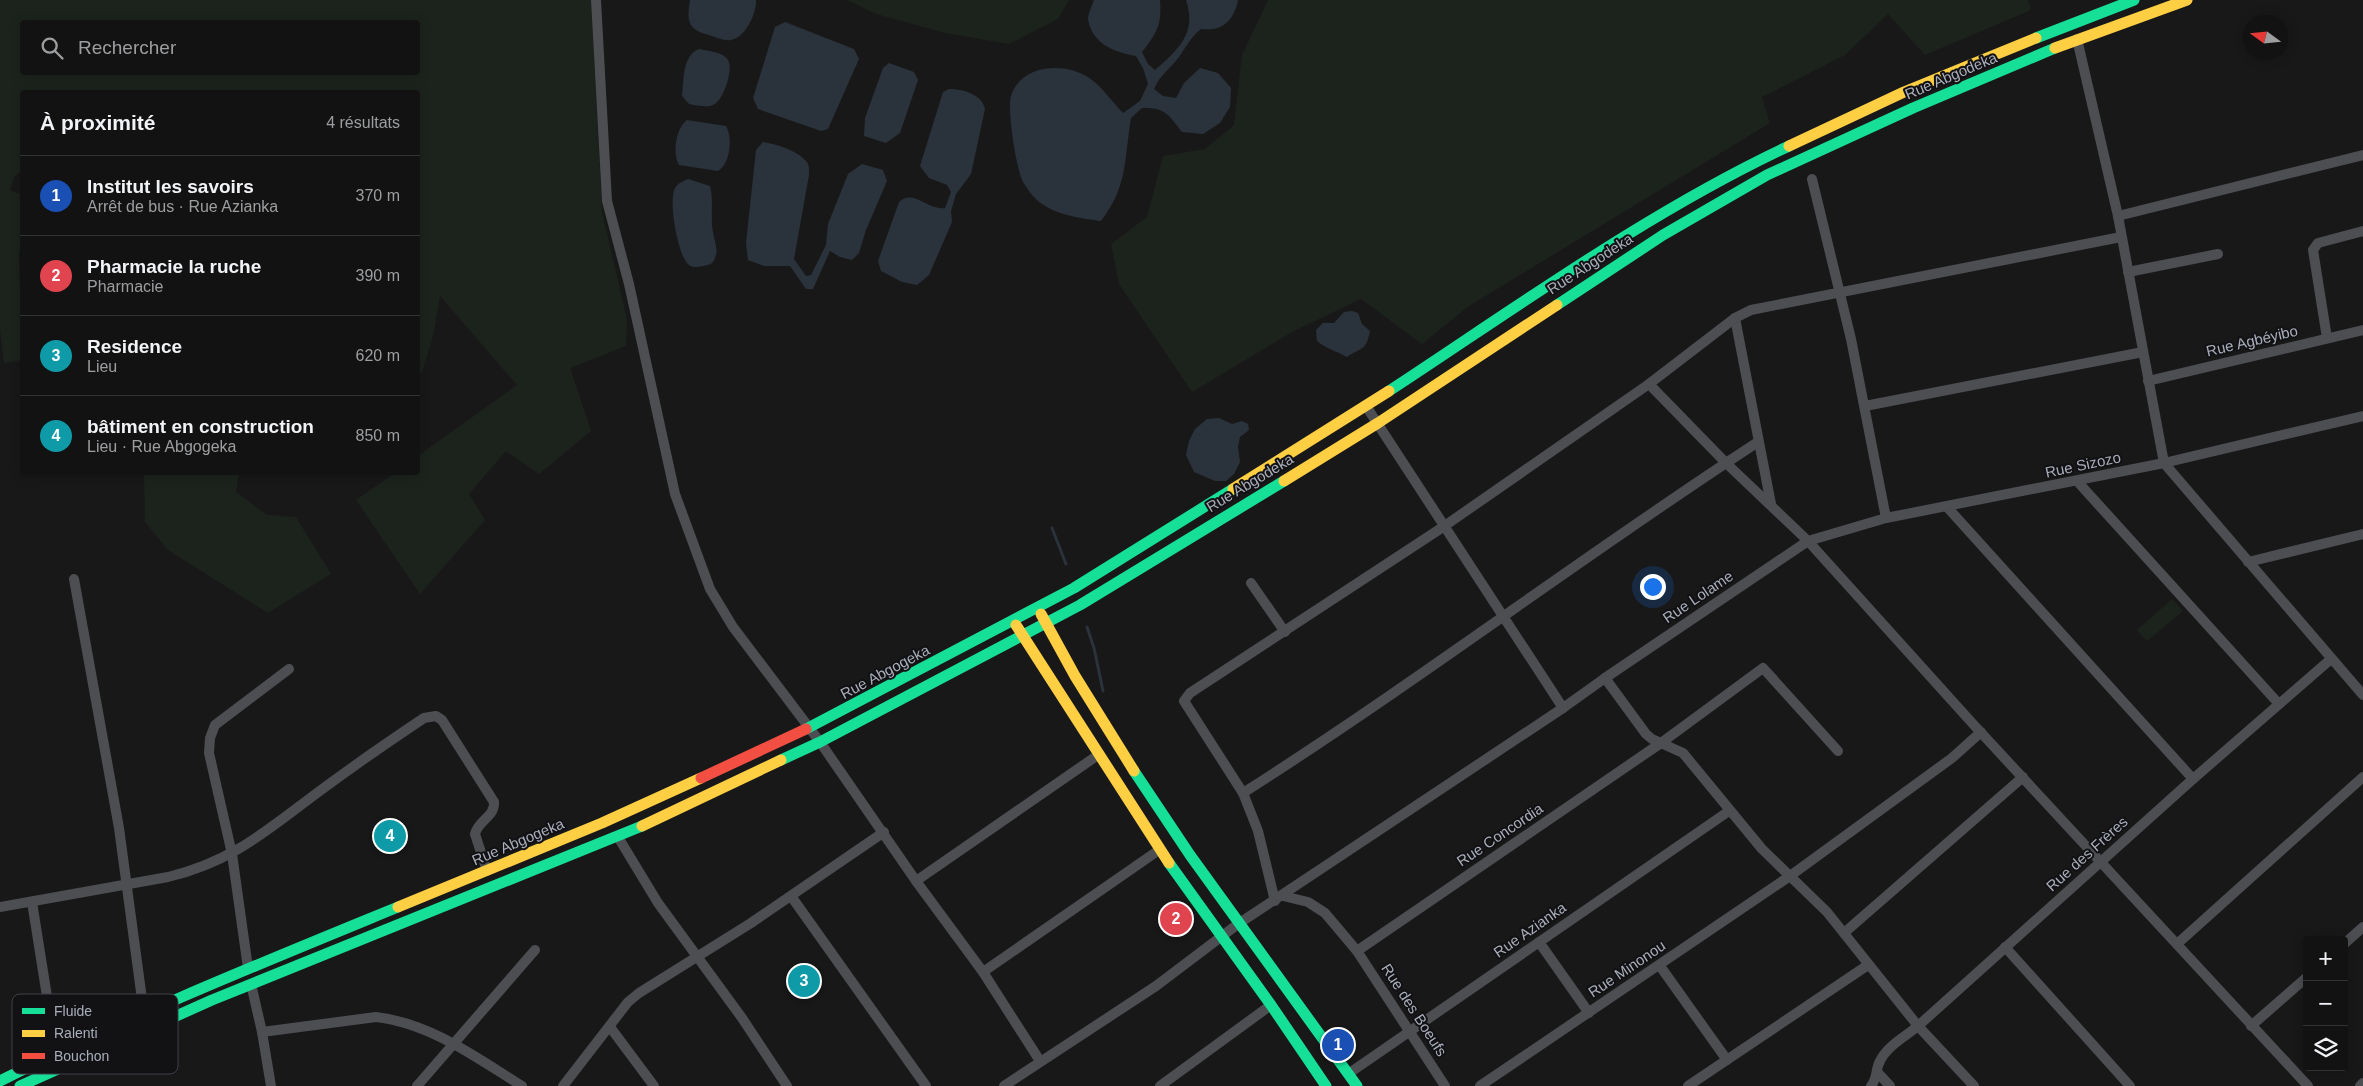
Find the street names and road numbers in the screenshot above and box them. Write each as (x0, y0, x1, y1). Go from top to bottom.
street label: Rue Abgodeka (1902, 48, 2000, 103)
street label: Rue Abgodeka (1544, 229, 1636, 298)
street label: Rue Agbéyibo (2204, 322, 2299, 359)
street label: Rue Sizozo (2044, 448, 2122, 481)
street label: Rue Abgodeka (1203, 450, 1297, 515)
street label: Rue Lolame (1659, 567, 1736, 626)
street label: Rue Abgogeka (837, 641, 933, 702)
street label: Rue Concordia (1453, 799, 1546, 870)
street label: Rue des Frères (2043, 813, 2131, 895)
street label: Rue Abgogeka (469, 814, 567, 869)
street label: Rue Azianka (1490, 898, 1570, 961)
street label: Rue Minonou (1585, 937, 1668, 1001)
street label: Rue des Boeufs (1378, 960, 1451, 1059)

